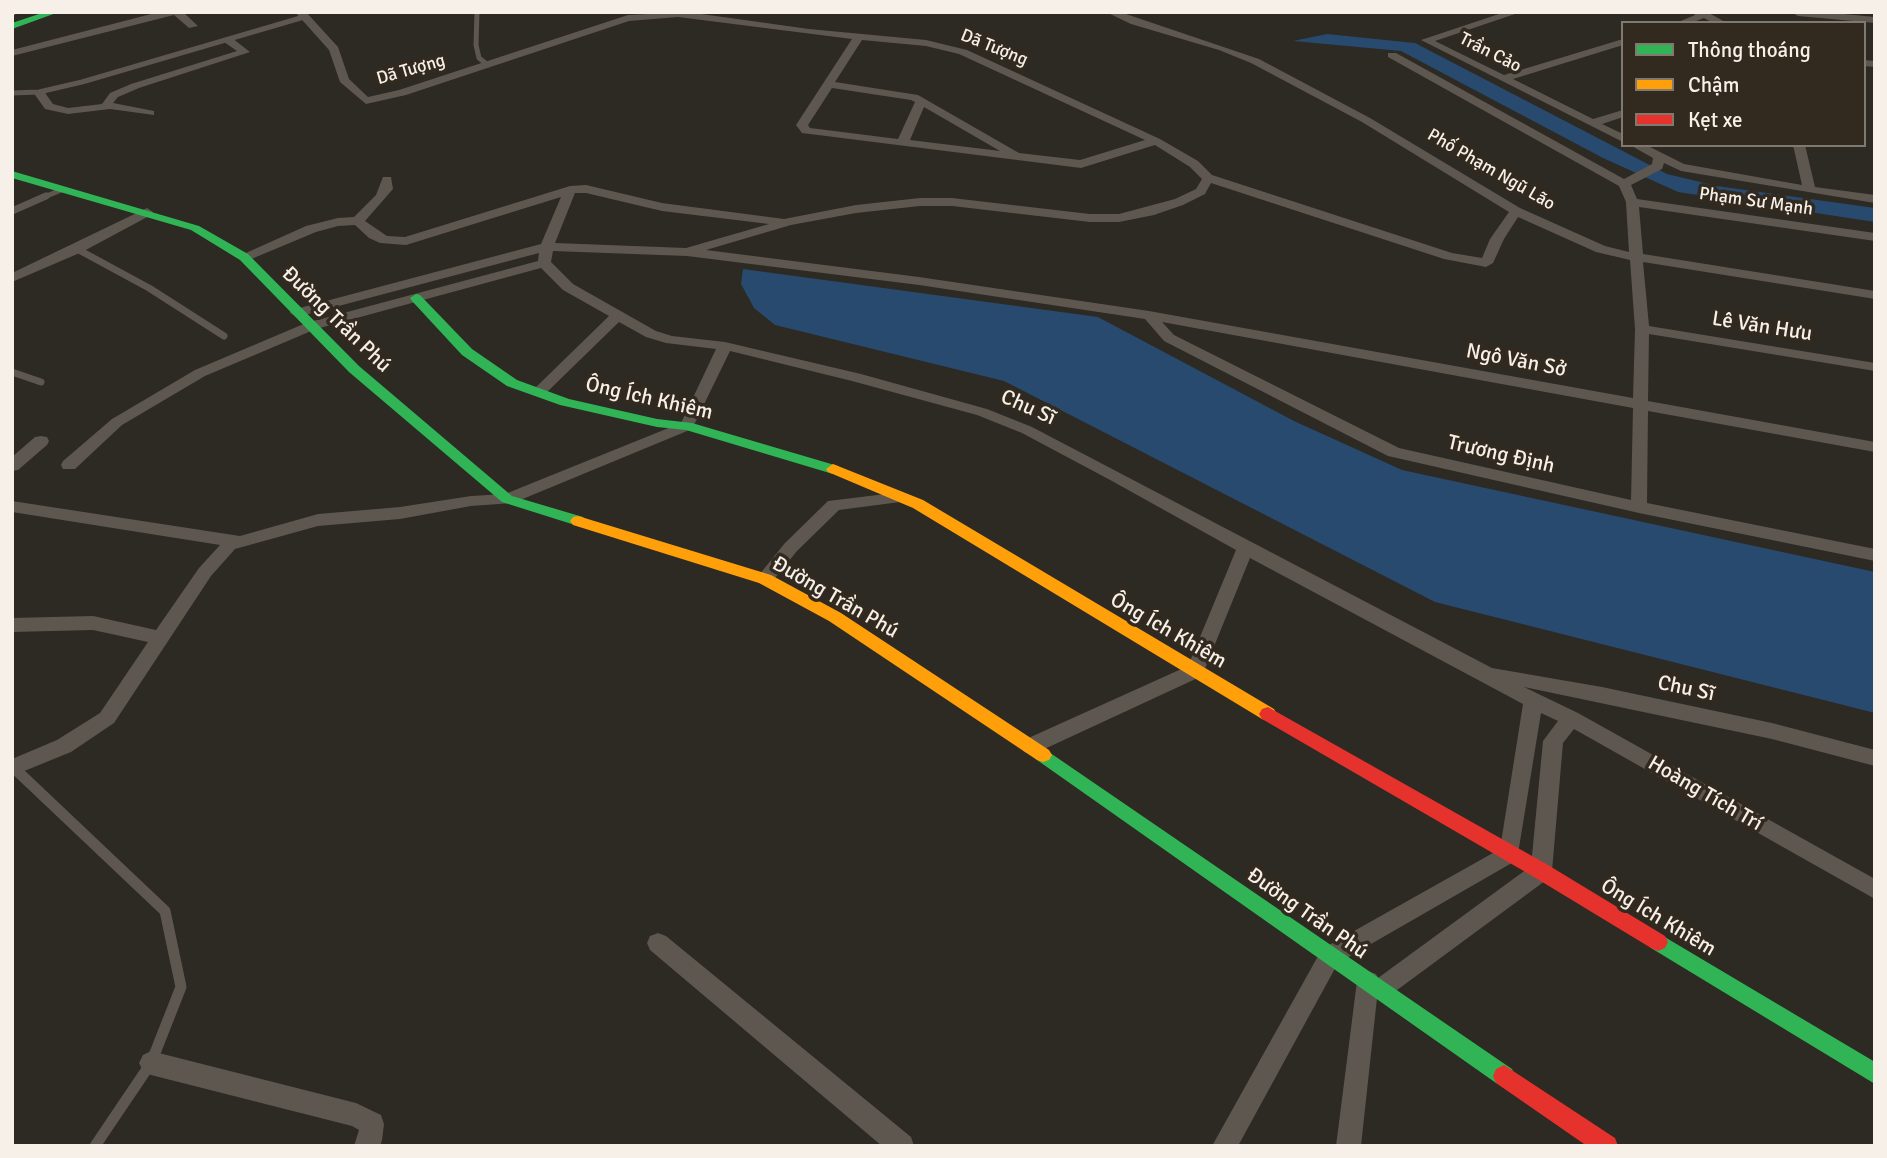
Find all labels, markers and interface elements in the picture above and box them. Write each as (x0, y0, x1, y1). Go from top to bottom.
legend (1621, 21, 1866, 147)
street label: Dã Tượng (957, 25, 1031, 71)
street label: Trần Cảo (1455, 28, 1525, 78)
text: Thông thoáng (1688, 37, 1811, 63)
street label: Dã Tượng (374, 50, 448, 90)
text: Chậm (1688, 72, 1740, 98)
text: Kẹt xe (1688, 107, 1742, 133)
street label: Phố Phạm Ngũ Lão (1423, 125, 1559, 215)
street label: Phạm Sư Mạnh (1698, 183, 1814, 221)
street label: Đường Trần Phú (276, 262, 396, 378)
street label: Lê Văn Hưu (1710, 307, 1814, 347)
street label: Ngô Văn Sở (1464, 339, 1568, 383)
street label: Ông Ích Khiêm (583, 372, 715, 426)
street label: Chu Sĩ (997, 385, 1059, 431)
street label: Trương Định (1445, 430, 1557, 480)
street label: Đường Trần Phú (767, 552, 903, 644)
street label: Ông Ích Khiêm (1105, 588, 1231, 674)
street label: Chu Sĩ (1655, 671, 1717, 707)
street label: Hoàng Tích Trí (1643, 751, 1767, 837)
street label: Đường Trần Phú (1242, 863, 1372, 965)
street label: Ông Ích Khiêm (1596, 874, 1720, 962)

